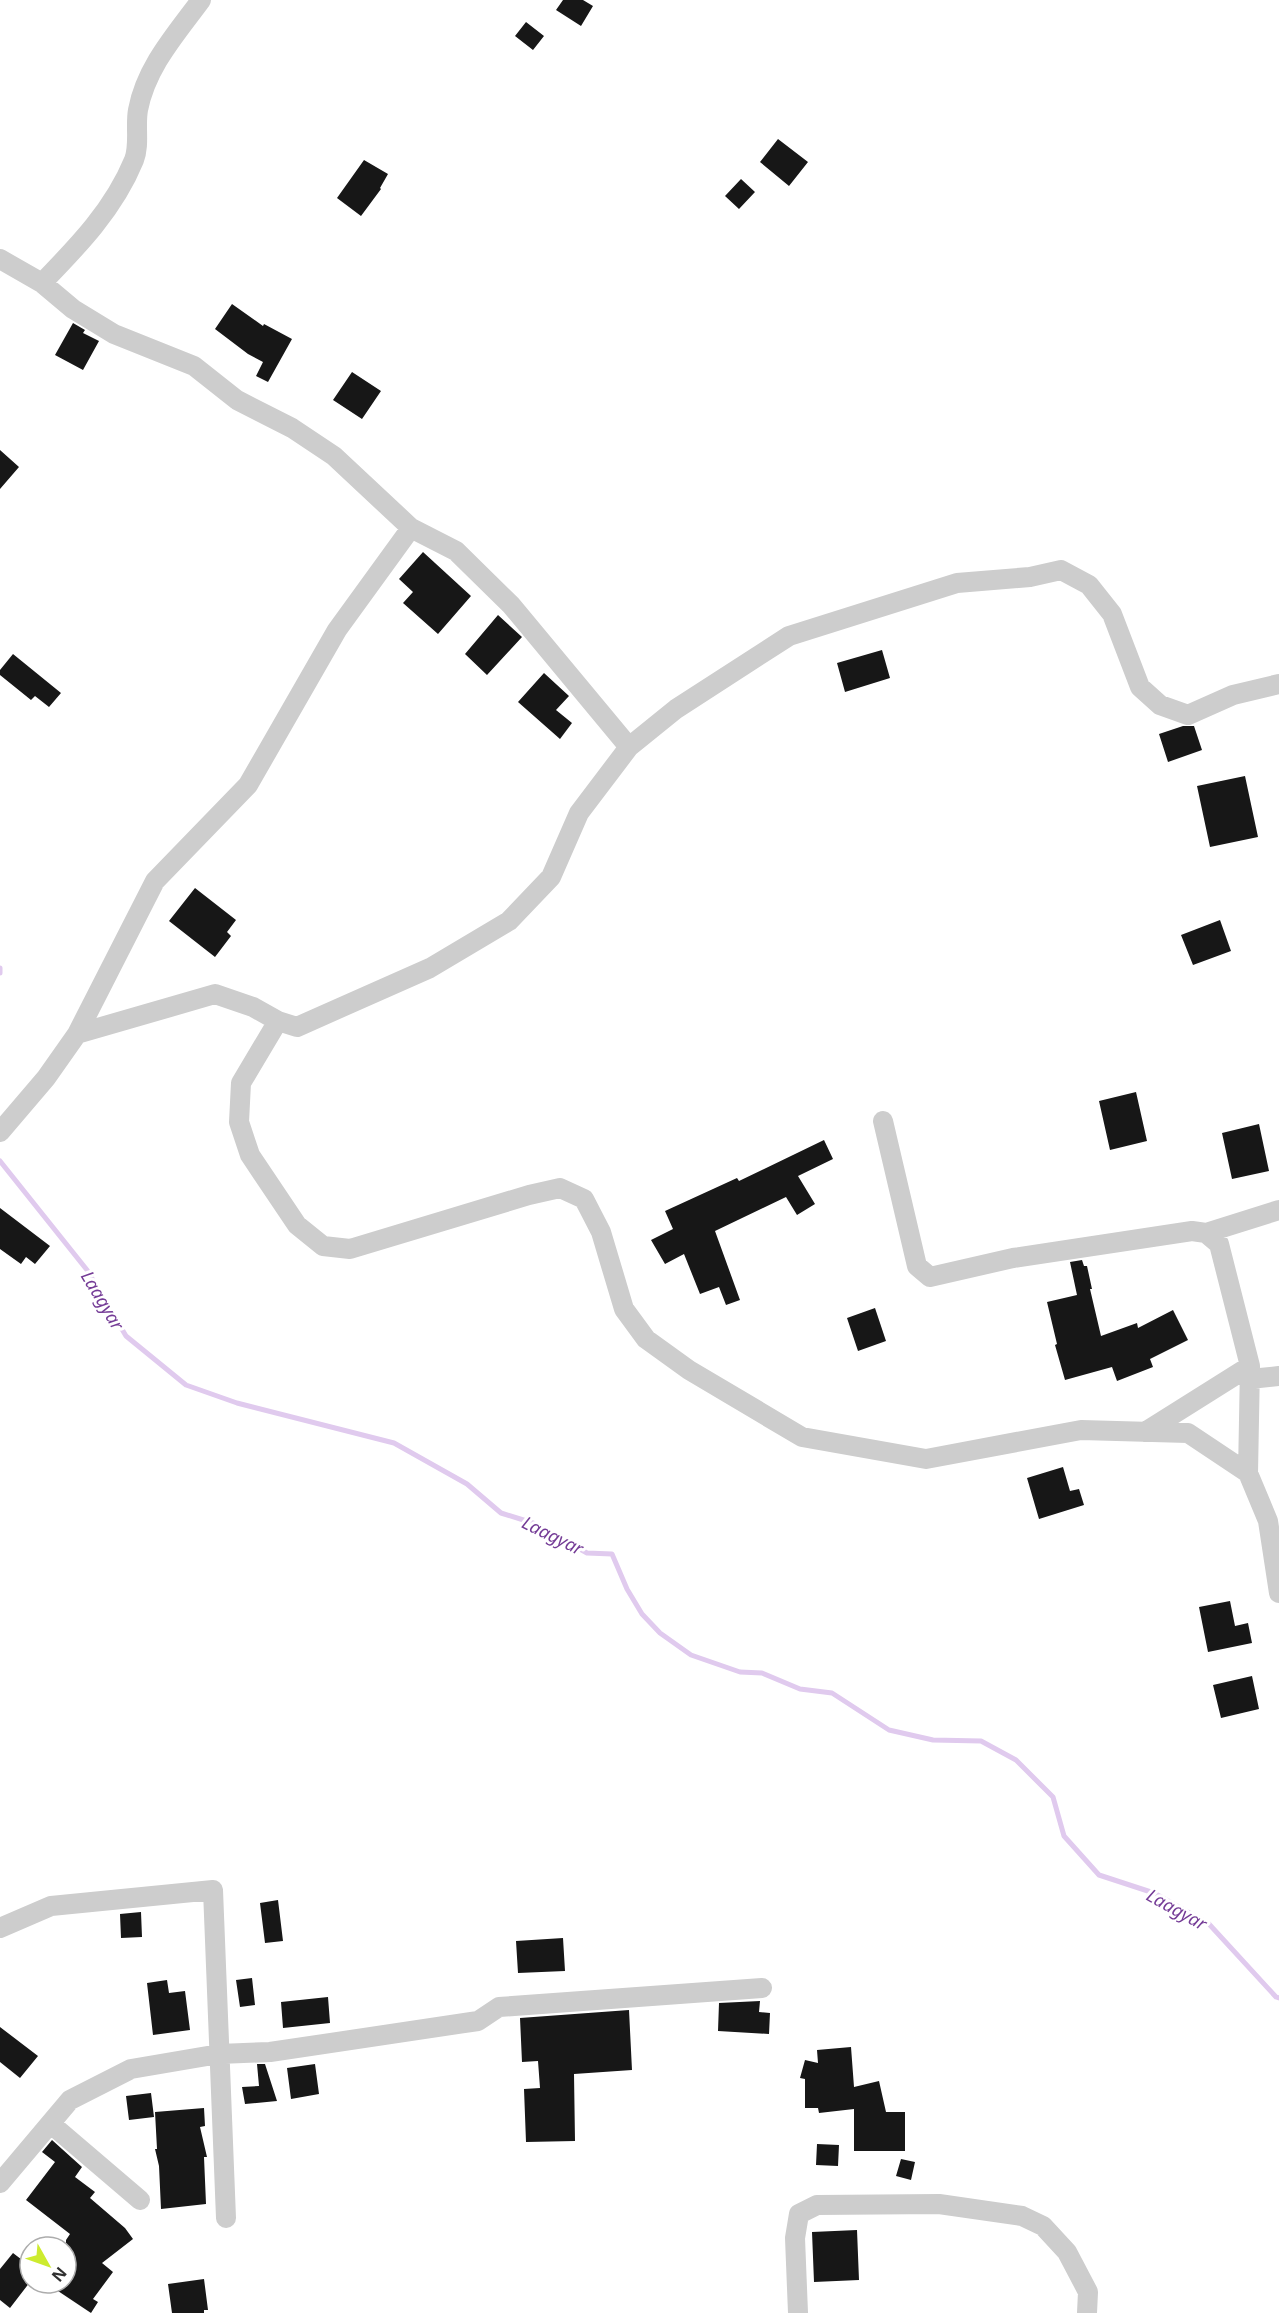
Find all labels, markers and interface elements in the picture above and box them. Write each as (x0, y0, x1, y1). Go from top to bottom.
water label: Laagyar (76, 1266, 131, 1335)
water label: Laagyar (518, 1510, 588, 1560)
water label: Laagyar (1143, 1883, 1212, 1936)
north arrow (18, 2235, 78, 2295)
text: N (47, 2263, 72, 2287)

